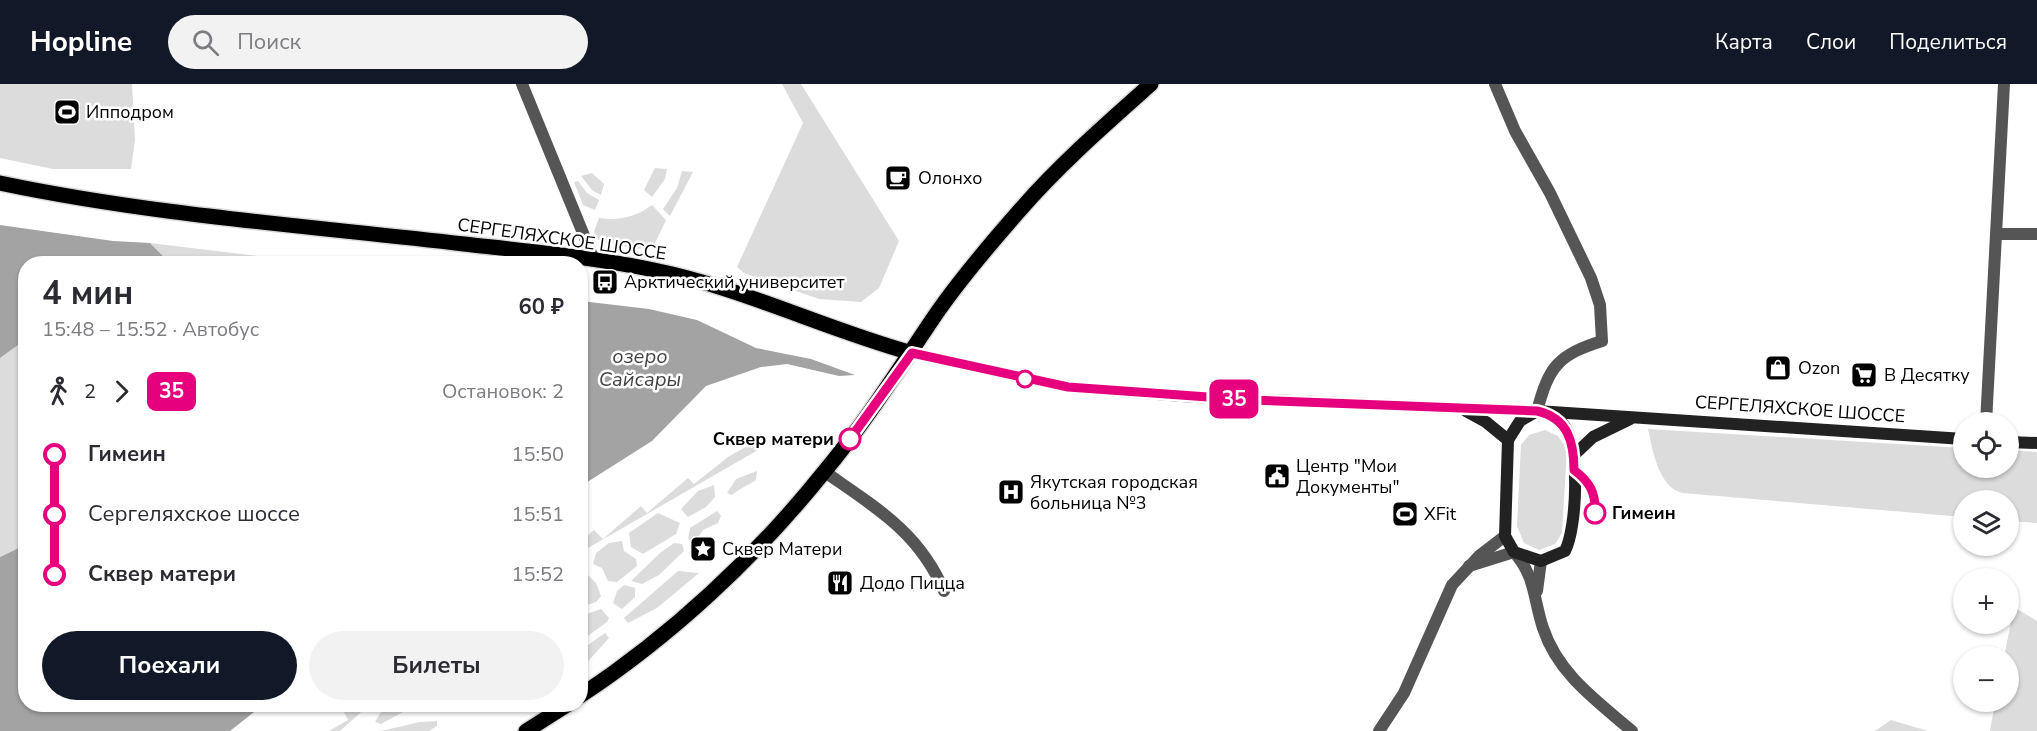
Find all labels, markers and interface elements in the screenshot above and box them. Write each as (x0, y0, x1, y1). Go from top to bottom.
search box (168, 15, 588, 69)
text: Hopline (30, 23, 132, 61)
icon: search (189, 26, 222, 59)
text: Поиск (237, 27, 301, 57)
text: Карта (1715, 28, 1773, 56)
text: Слои (1806, 28, 1856, 56)
text: Поделиться (1889, 28, 2007, 56)
sports icon: Ипподром (52, 97, 82, 127)
place label: Ипподром (86, 100, 174, 124)
cafe icon: Олонхо (883, 163, 913, 193)
place label: Олонхо (918, 166, 982, 190)
street label: СЕРГЕЛЯХСКОЕ ШОССЕ (456, 212, 668, 266)
bus stop icon: Арктический университет (590, 267, 620, 297)
place label: Арктический университет (624, 270, 845, 294)
text: 4 мин (42, 271, 133, 316)
text: 60 ₽ (518, 292, 564, 322)
text: 15:48 – 15:52 · Автобус (42, 316, 259, 343)
water label: озеро Сайсары (599, 343, 681, 393)
shop icon: Ozon (1763, 353, 1793, 383)
place label: Ozon (1798, 356, 1840, 380)
supermarket icon: В Десятку (1849, 360, 1879, 390)
place label: В Десятку (1884, 363, 1970, 387)
unlabelled marker (1016, 370, 1034, 388)
icon: walk (42, 375, 75, 408)
icon: forward (105, 375, 138, 408)
text: 35 (159, 377, 184, 405)
text: 2 (84, 378, 96, 405)
text: Остановок: 2 (442, 378, 564, 405)
line badge: 35 (1207, 380, 1261, 418)
text: 35 (1221, 385, 1247, 413)
street label: СЕРГЕЛЯХСКОЕ ШОССЕ (1694, 390, 1906, 428)
map controls (1953, 412, 2019, 712)
button: locate (1953, 412, 2019, 478)
place label: Сквер матери (713, 427, 834, 451)
marker: Сквер матери (839, 428, 861, 450)
text: Гимеин (88, 439, 166, 469)
text: 15:50 (511, 441, 564, 468)
place label: Центр "Мои Документы" (1296, 454, 1399, 499)
public building icon: Центр "Мои Документы" (1262, 461, 1292, 491)
place label: Якутская городская больница №3 (1030, 470, 1198, 515)
hospital icon: Якутская городская больница №3 (996, 477, 1026, 507)
button: layers (1953, 490, 2019, 556)
text: Сергеляхское шоссе (88, 499, 300, 529)
sports icon: XFit (1390, 499, 1420, 529)
text: 15:51 (511, 501, 564, 528)
place label: Гимеин (1612, 501, 1676, 525)
place label: XFit (1424, 502, 1457, 526)
marker: Гимеин (1584, 502, 1606, 524)
place icon: Сквер Матери (688, 534, 718, 564)
place label: Сквер Матери (722, 537, 842, 561)
text: Сквер матери (88, 559, 236, 589)
text: 15:52 (511, 561, 564, 588)
restaurant icon: Додо Пицца (825, 568, 855, 598)
button: + (1953, 568, 2019, 634)
place label: Додо Пицца (860, 571, 965, 595)
button: Поехали (42, 631, 297, 700)
button: Билеты (309, 631, 564, 700)
button: − (1953, 646, 2019, 712)

